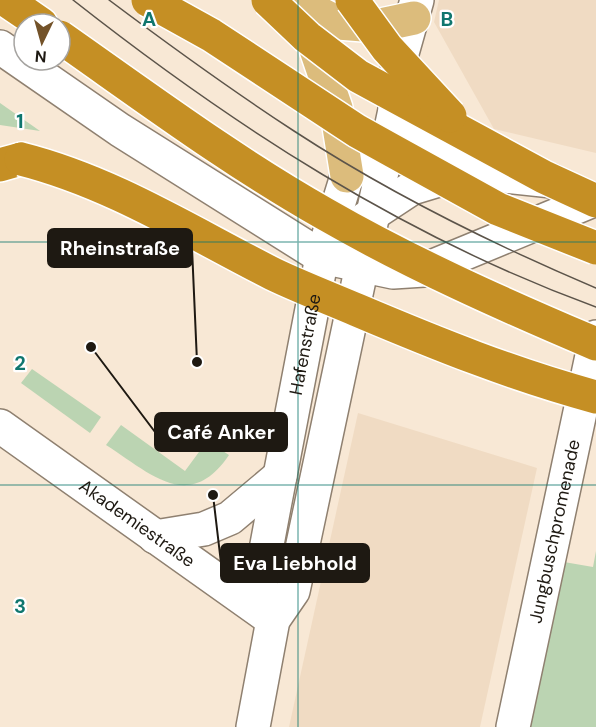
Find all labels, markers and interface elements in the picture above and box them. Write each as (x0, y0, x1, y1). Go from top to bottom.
text: A (142, 6, 156, 32)
text: B (441, 6, 453, 32)
north arrow (12, 12, 72, 72)
text: N (34, 45, 47, 67)
text: 1 (16, 108, 24, 134)
callout: Rheinstraße (48, 229, 192, 267)
text: Rheinstraße (60, 235, 180, 261)
street label: Hafenstraße (284, 292, 327, 397)
text: 2 (14, 350, 26, 376)
callout: Café Anker (155, 413, 287, 451)
text: Café Anker (167, 419, 275, 445)
street label: Jungbuschpromenade (523, 437, 586, 625)
street label: Akademiestraße (74, 474, 200, 573)
callout: Eva Liebhold (221, 544, 369, 582)
text: Eva Liebhold (233, 550, 357, 576)
text: 3 (14, 593, 26, 619)

